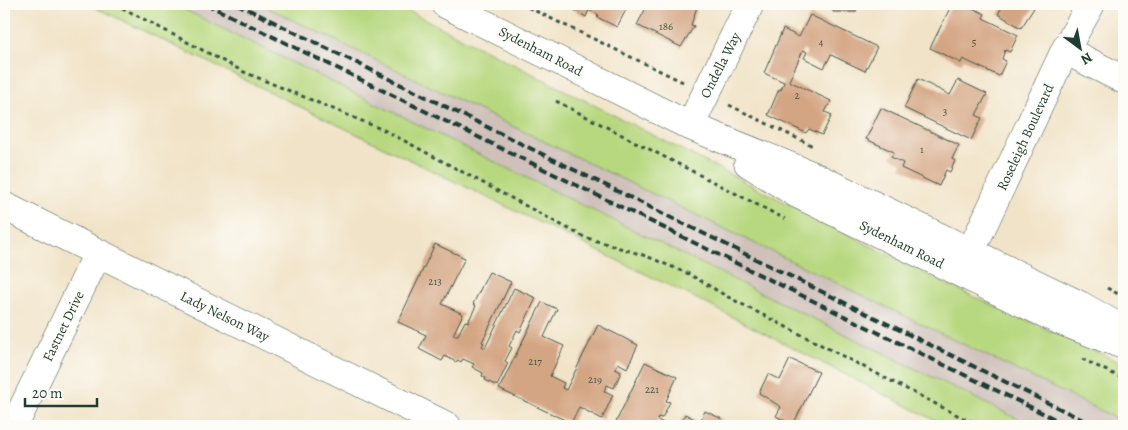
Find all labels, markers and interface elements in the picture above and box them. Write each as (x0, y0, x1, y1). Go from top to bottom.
house number: 186 (659, 19, 673, 34)
street label: Sydenham Road (495, 22, 587, 81)
north arrow (1056, 22, 1106, 72)
street label: Ondella Way (696, 28, 746, 101)
house number: 4 (819, 35, 824, 50)
house number: 5 (972, 35, 977, 50)
text: N (1077, 48, 1096, 69)
street label: Roseleigh Boulevard (992, 80, 1059, 194)
house number: 2 (794, 88, 800, 103)
house number: 3 (943, 104, 947, 119)
house number: 1 (920, 142, 924, 157)
street label: Sydenham Road (856, 216, 948, 273)
house number: 213 (428, 274, 442, 289)
street label: Lady Nelson Way (177, 287, 273, 347)
street label: Fastnet Drive (38, 288, 89, 365)
house number: 217 (528, 354, 542, 369)
house number: 219 (588, 372, 602, 387)
scale bar (25, 375, 98, 407)
house number: 221 (645, 382, 659, 397)
text: 20 m (32, 383, 63, 403)

